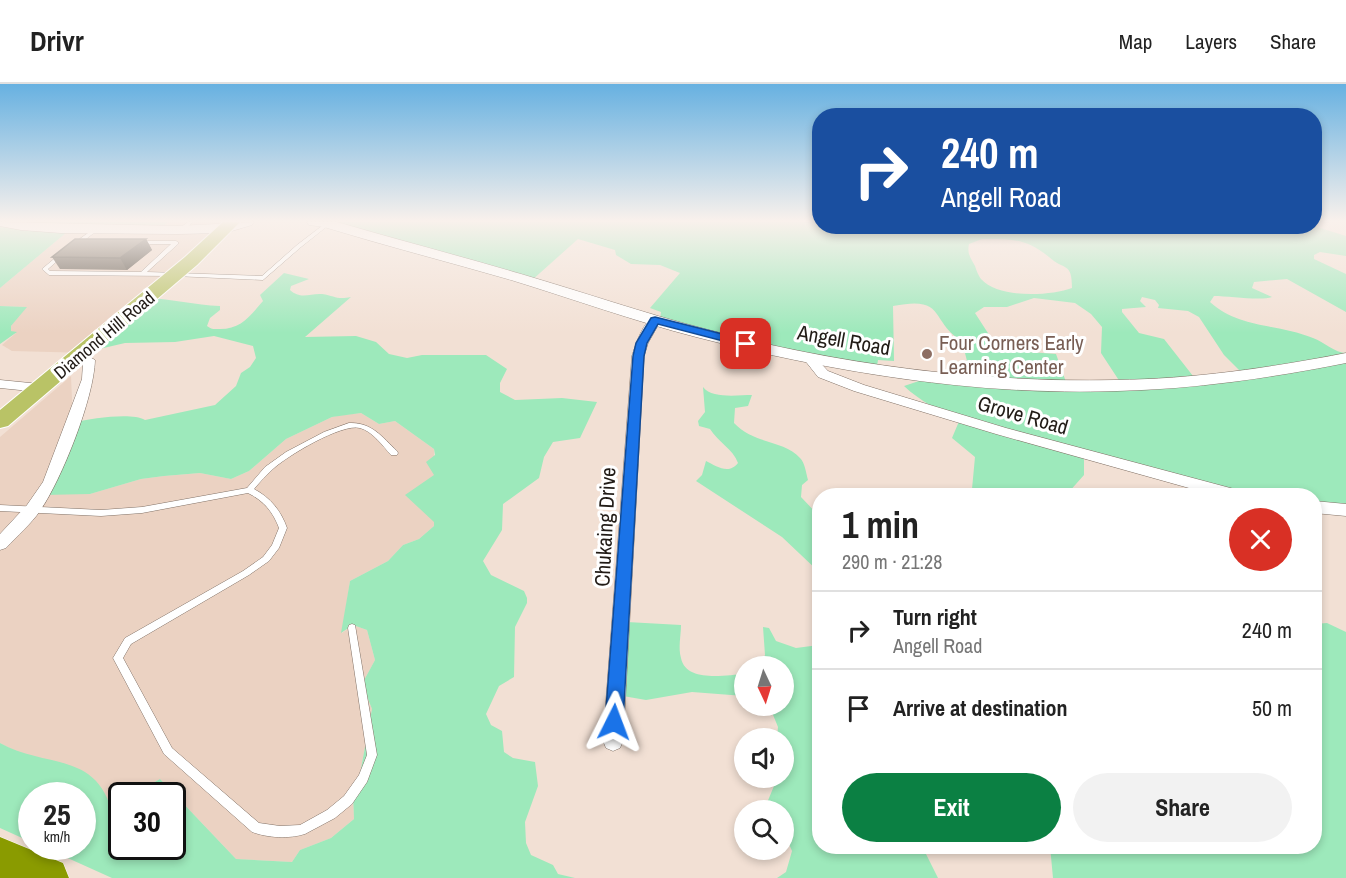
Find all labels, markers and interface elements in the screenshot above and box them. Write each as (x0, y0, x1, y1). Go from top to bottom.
text: Drivr (30, 22, 84, 60)
text: Map (1119, 27, 1152, 56)
text: Layers (1185, 27, 1237, 56)
text: Share (1270, 27, 1316, 56)
text: 240 m (941, 125, 1039, 181)
icon: right (842, 132, 920, 210)
text: Angell Road (941, 179, 1062, 215)
street label: Diamond Hill Road (48, 285, 160, 385)
street label: Angell Road (794, 317, 893, 362)
pin (720, 318, 771, 369)
icon: arrive (729, 327, 762, 360)
place label: Four Corners Early Learning Center (939, 328, 1084, 381)
marker: Four Corners Early Learning Center (920, 347, 934, 361)
street label: Grove Road (974, 388, 1072, 442)
street label: Chukaing Drive (587, 467, 623, 587)
text: 1 min (842, 501, 919, 549)
button: close (1229, 508, 1292, 571)
text: 290 m · 21:28 (842, 548, 942, 575)
text: Turn right (893, 602, 977, 632)
icon: right (842, 614, 875, 647)
text: 240 m (1242, 615, 1292, 645)
text: Angell Road (893, 632, 982, 659)
north arrow (734, 656, 794, 716)
map controls (734, 656, 794, 860)
position arrow (582, 690, 646, 754)
icon: arrive (842, 692, 875, 725)
text: Arrive at destination (893, 693, 1067, 723)
text: 50 m (1252, 693, 1292, 723)
button: sound (734, 728, 794, 788)
button: Exit (842, 773, 1061, 842)
button: Share (1073, 773, 1292, 842)
speed limit sign: 30 (108, 782, 186, 860)
text: 25 (43, 794, 71, 834)
button: search (734, 800, 794, 860)
text: km/h (44, 826, 70, 847)

